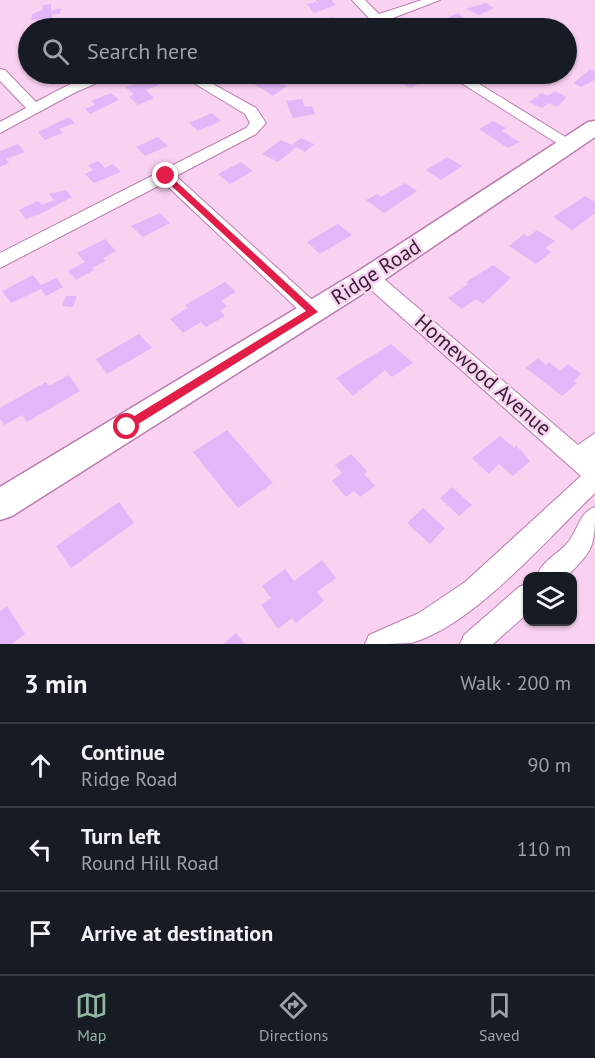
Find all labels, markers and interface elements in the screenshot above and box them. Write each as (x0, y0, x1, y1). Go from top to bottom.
search box (18, 18, 577, 84)
icon: search (39, 35, 72, 68)
text: Search here (87, 37, 198, 65)
route end (152, 162, 178, 188)
street label: Ridge Road (326, 233, 426, 311)
street label: Homewood Avenue (409, 308, 557, 441)
route start (113, 413, 139, 439)
map controls (523, 572, 577, 626)
button: layers (523, 572, 577, 626)
text: 3 min (24, 667, 87, 700)
text: Walk · 200 m (460, 670, 571, 696)
text: Continue (81, 738, 165, 766)
icon: ahead (24, 749, 57, 782)
text: 90 m (528, 752, 571, 778)
text: Ridge Road (81, 766, 178, 792)
text: Turn left (81, 822, 161, 850)
icon: left (24, 833, 57, 866)
text: 110 m (517, 836, 571, 862)
text: Round Hill Road (81, 850, 219, 876)
icon: arrive (24, 917, 57, 950)
text: Arrive at destination (81, 919, 273, 947)
tab: Map (75, 989, 108, 1045)
tab: Directions (259, 989, 328, 1045)
tab: Saved (479, 989, 520, 1045)

